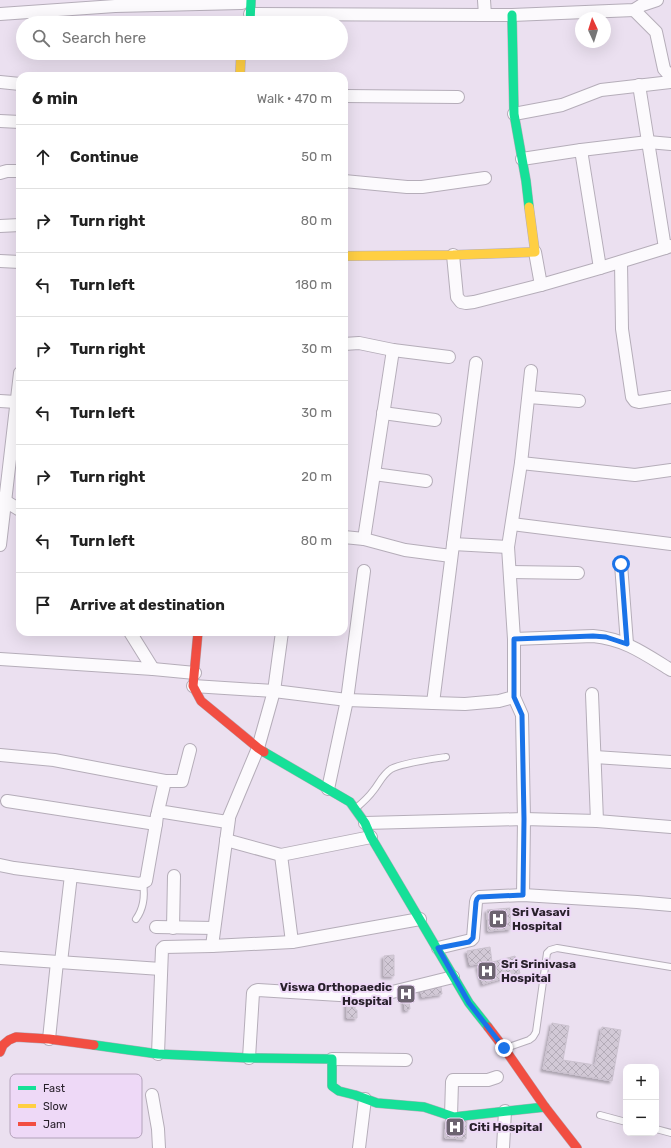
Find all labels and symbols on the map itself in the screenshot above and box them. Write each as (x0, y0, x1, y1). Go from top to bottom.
north arrow (575, 12, 611, 48)
route start (612, 555, 630, 573)
place label: Sri Vasavi Hospital (512, 905, 570, 933)
hospital icon: Sri Vasavi Hospital (487, 908, 509, 930)
place label: Sri Srinivasa Hospital (501, 957, 576, 985)
hospital icon: Sri Srinivasa Hospital (476, 960, 498, 982)
place label: Viswa Orthopaedic Hospital (280, 980, 392, 1008)
hospital icon: Viswa Orthopaedic Hospital (395, 983, 417, 1005)
route end (495, 1039, 513, 1057)
legend (10, 1074, 142, 1138)
text: Fast (43, 1082, 66, 1095)
text: Slow (43, 1100, 68, 1113)
hospital icon: Citi Hospital (444, 1116, 466, 1138)
text: Jam (43, 1118, 66, 1131)
place label: Citi Hospital (469, 1120, 542, 1134)

